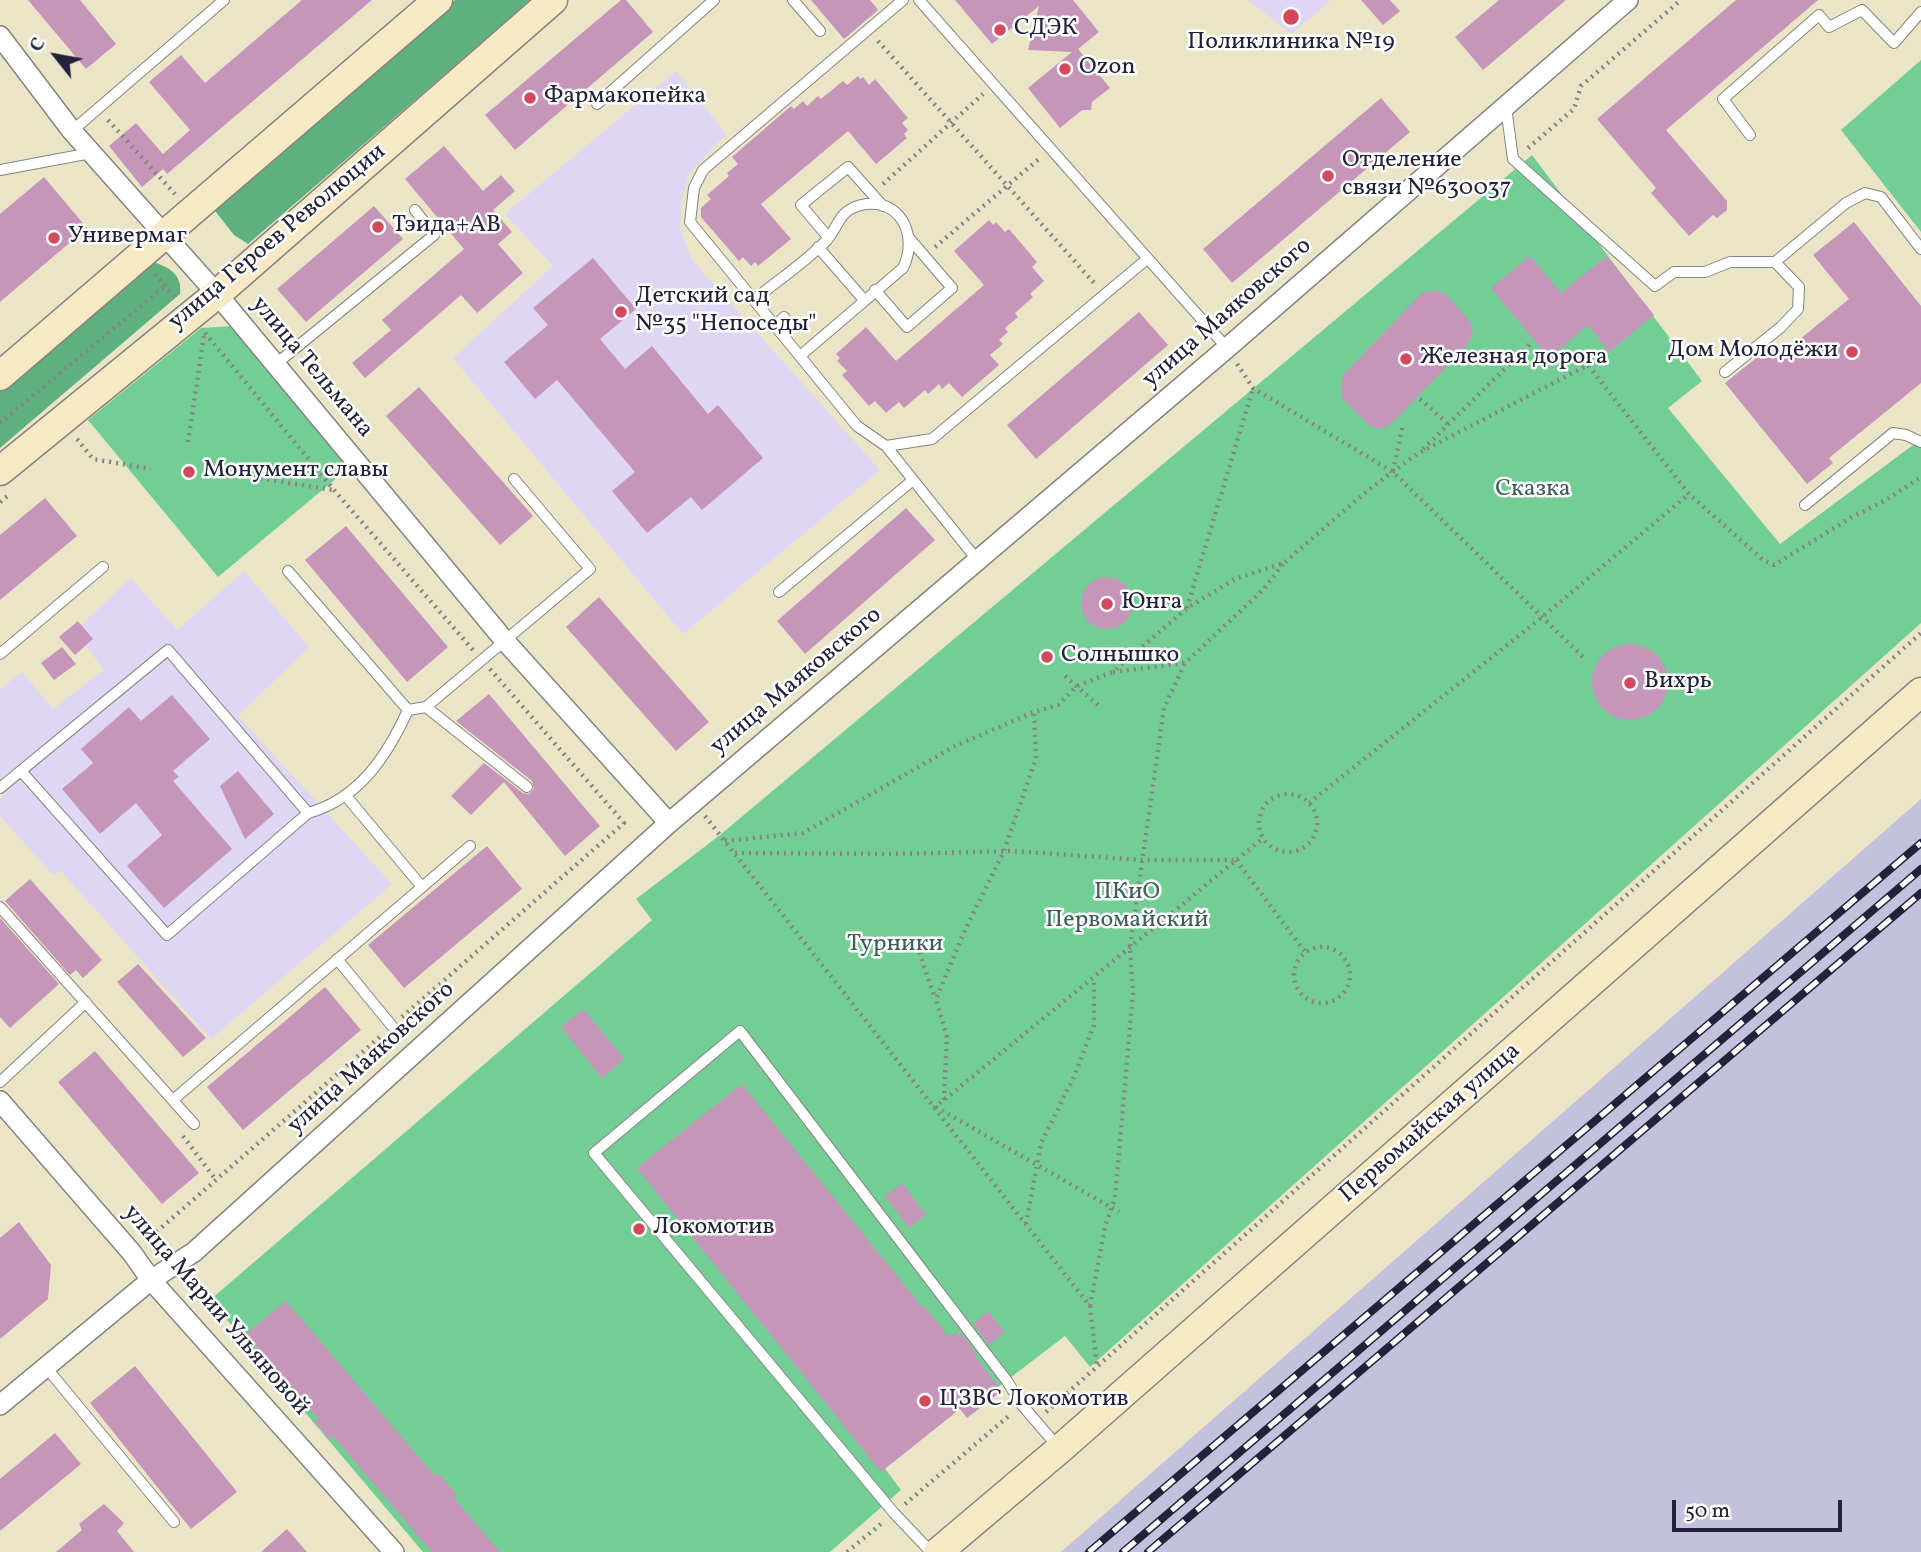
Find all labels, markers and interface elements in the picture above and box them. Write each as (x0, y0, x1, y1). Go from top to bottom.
marker: Поликлиника №19 (1281, 7, 1301, 27)
place label: СДЭК (1014, 16, 1078, 44)
north arrow (21, 21, 91, 91)
marker: СДЭК (992, 22, 1008, 38)
place label: Поликлиника №19 (1187, 30, 1395, 58)
text: С (24, 33, 52, 57)
place label: Ozon (1079, 55, 1136, 83)
marker: Ozon (1057, 61, 1073, 77)
place label: Фармакопейка (544, 84, 706, 112)
marker: Фармакопейка (522, 90, 538, 106)
street label: улица Героев Революции (163, 139, 393, 337)
place label: Отделение связи №630037 (1342, 148, 1511, 204)
marker: Отделение связи №630037 (1320, 168, 1336, 184)
place label: Тэида+АВ (392, 213, 501, 241)
marker: Тэида+АВ (370, 219, 386, 235)
place label: Универмаг (68, 224, 187, 252)
marker: Универмаг (46, 230, 62, 246)
street label: улица Маяковского (1138, 233, 1318, 395)
place label: Детский сад №35 "Непоседы" (635, 284, 816, 340)
street label: улица Тельмана (244, 292, 378, 444)
marker: Детский сад №35 "Непоседы" (613, 304, 629, 320)
place label: Дом Молодёжи (1668, 338, 1838, 366)
marker: Дом Молодёжи (1844, 344, 1860, 360)
place label: Железная дорога (1420, 345, 1608, 373)
marker: Железная дорога (1398, 351, 1414, 367)
place label: Монумент славы (203, 458, 389, 486)
marker: Монумент славы (181, 464, 197, 480)
park label: Сказка (1495, 477, 1571, 505)
place label: Юнга (1121, 590, 1182, 618)
marker: Юнга (1099, 596, 1115, 612)
street label: улица Маяковского (705, 602, 889, 762)
place label: Солнышко (1061, 643, 1179, 671)
marker: Солнышко (1039, 649, 1055, 665)
place label: Вихрь (1644, 669, 1712, 697)
marker: Вихрь (1622, 675, 1638, 691)
park label: ПКиО Первомайский (1045, 880, 1209, 936)
park label: Турники (847, 932, 943, 960)
street label: улица Маяковского (283, 976, 461, 1142)
street label: Первомайская улица (1335, 1038, 1527, 1210)
street label: улица Марии Ульяновой (116, 1200, 314, 1422)
place label: Локомотив (653, 1215, 775, 1243)
marker: Локомотив (631, 1221, 647, 1237)
place label: ЦЗВС Локомотив (939, 1387, 1129, 1415)
marker: ЦЗВС Локомотив (917, 1393, 933, 1409)
scale bar (1676, 1486, 1846, 1530)
text: 50 m (1685, 1497, 1730, 1526)

